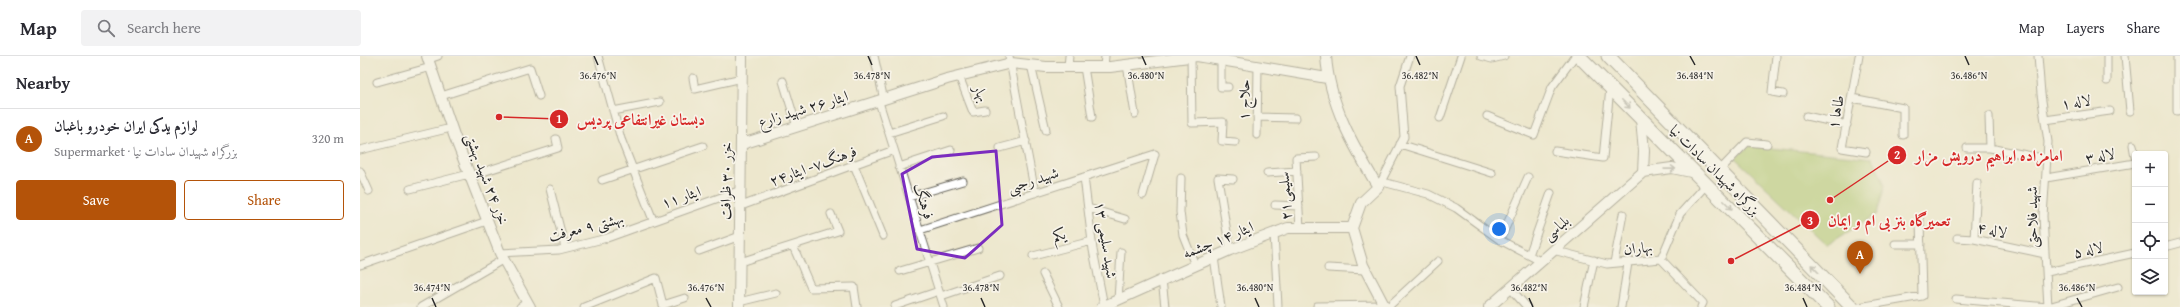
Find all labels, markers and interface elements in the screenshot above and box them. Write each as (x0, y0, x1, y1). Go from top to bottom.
search box (81, 10, 361, 46)
text: Map (20, 14, 57, 42)
icon: search (95, 17, 117, 39)
text: Search here (127, 17, 201, 38)
text: Map (2019, 18, 2045, 38)
text: Layers (2067, 18, 2105, 38)
text: Share (2127, 18, 2160, 38)
text: 36.476°N (580, 68, 617, 83)
text: 36.478°N (854, 68, 891, 83)
text: 36.480°N (1128, 68, 1165, 83)
text: 36.482°N (1402, 68, 1439, 83)
text: 36.484°N (1677, 68, 1714, 83)
text: 36.486°N (1951, 68, 1988, 83)
text: Nearby (16, 70, 70, 95)
street label: بهار (967, 79, 995, 105)
street label: حلاج ۱ (1233, 79, 1257, 121)
street label: ایثار ۲۶ شهید زارع (755, 85, 851, 135)
street label: لاله ۱ (2060, 89, 2092, 114)
street label: طاها ۱ (1822, 93, 1849, 131)
one-way arrow (1621, 99, 1631, 108)
callout: دبستان غیرانتفاعی پردیس (549, 105, 713, 133)
text: دبستان غیرانتفاعی پردیس (577, 107, 705, 131)
text: 1 (556, 110, 562, 127)
text: لوازم یدکی ایران خودرو باغبان (54, 115, 198, 136)
street label: بزرگراه شهیدان سادات نیا (1665, 120, 1766, 220)
text: A (25, 129, 33, 148)
text: 320 m (312, 129, 344, 148)
street label: خزر ۲۴ شهید بهشتی (459, 130, 515, 228)
street label: فرهنگ۷- ایثار۲۴ (766, 140, 859, 191)
callout: امامزاده ابراهیم درویش مزار (1887, 141, 2071, 169)
text: Supermarket · بزرگراه شهیدان سادات نیا (54, 142, 237, 161)
street label: خزر ۳۰ ظرافت (714, 142, 737, 220)
text: امامزاده ابراهیم درویش مزار (1913, 143, 2063, 172)
street label: لاله ۳ (2083, 143, 2116, 168)
text: 2 (1894, 146, 1900, 163)
map controls (2132, 151, 2168, 295)
button: + (2132, 151, 2168, 187)
street label: شهید رجبی (1004, 161, 1062, 200)
one-way arrow (1663, 165, 1676, 173)
street label: سلیمی۲۱ (1273, 171, 1297, 221)
button: Save (16, 180, 176, 220)
button: Share (184, 180, 344, 220)
street label: ایثار ۱۱ (658, 180, 703, 213)
street label: فرهنگ (909, 180, 940, 222)
street label: شهید فلاحتی (2021, 186, 2043, 248)
button: − (2132, 187, 2168, 223)
street label: شهید سلیمی ۱۳ (1089, 200, 1123, 280)
one-way arrow (1723, 200, 1733, 210)
callout: تعمیرگاه بنز بی ام و ایمان (1800, 206, 1959, 234)
street label: بهشتی ۹ معرفت (546, 207, 626, 247)
text: تعمیرگاه بنز بی ام و ایمان (1828, 208, 1951, 235)
street label: بلباسی (1538, 210, 1574, 246)
text: 3 (1807, 212, 1813, 229)
street label: ایثار ۱۴ چشمه (1179, 216, 1256, 263)
street label: لاله ۴ (1975, 216, 2009, 243)
your location (1489, 219, 1509, 239)
street label: یکم (1050, 222, 1070, 250)
button: locate (2132, 223, 2168, 259)
street label: بهاران (1622, 236, 1654, 259)
street label: لاله ۵ (2071, 236, 2105, 263)
pin: A (1847, 241, 1873, 274)
button: layers (2132, 259, 2168, 295)
one-way arrow (1810, 264, 1820, 274)
text: 36.474°N (414, 280, 451, 295)
text: 36.476°N (688, 280, 725, 295)
text: 36.478°N (963, 280, 1000, 295)
text: 36.480°N (1237, 280, 1274, 295)
text: 36.482°N (1511, 280, 1548, 295)
text: 36.484°N (1785, 280, 1822, 295)
text: 36.486°N (2059, 280, 2096, 295)

